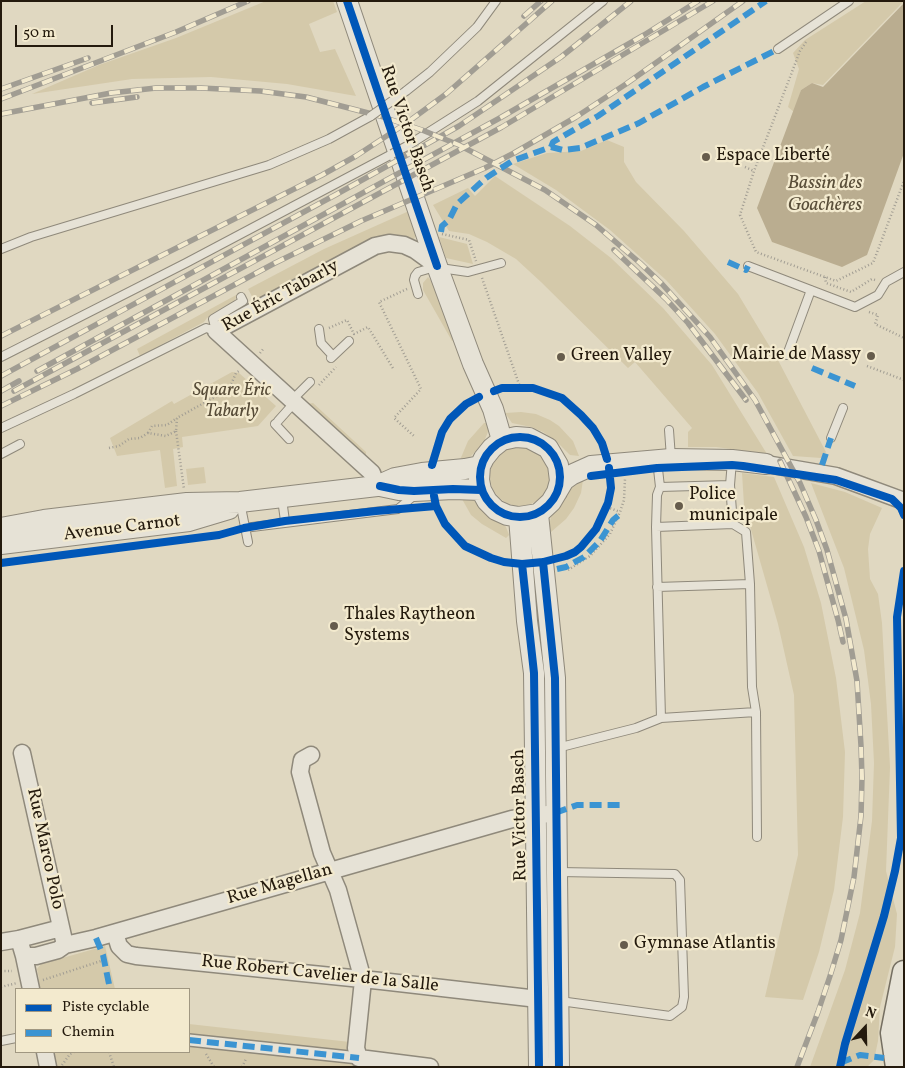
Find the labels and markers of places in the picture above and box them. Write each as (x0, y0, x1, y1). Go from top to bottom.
place label: Espace Liberté (716, 146, 830, 168)
marker: Espace Liberté (700, 151, 712, 163)
place label: Mairie de Massy (732, 345, 861, 367)
place label: Green Valley (571, 346, 672, 368)
marker: Mairie de Massy (865, 350, 877, 362)
marker: Green Valley (555, 351, 567, 363)
place label: Police municipale (689, 485, 778, 528)
marker: Police municipale (673, 500, 685, 512)
place label: Thales Raytheon Systems (344, 605, 475, 648)
marker: Thales Raytheon Systems (328, 620, 340, 632)
place label: Gymnase Atlantis (634, 934, 776, 956)
marker: Gymnase Atlantis (618, 939, 630, 951)

